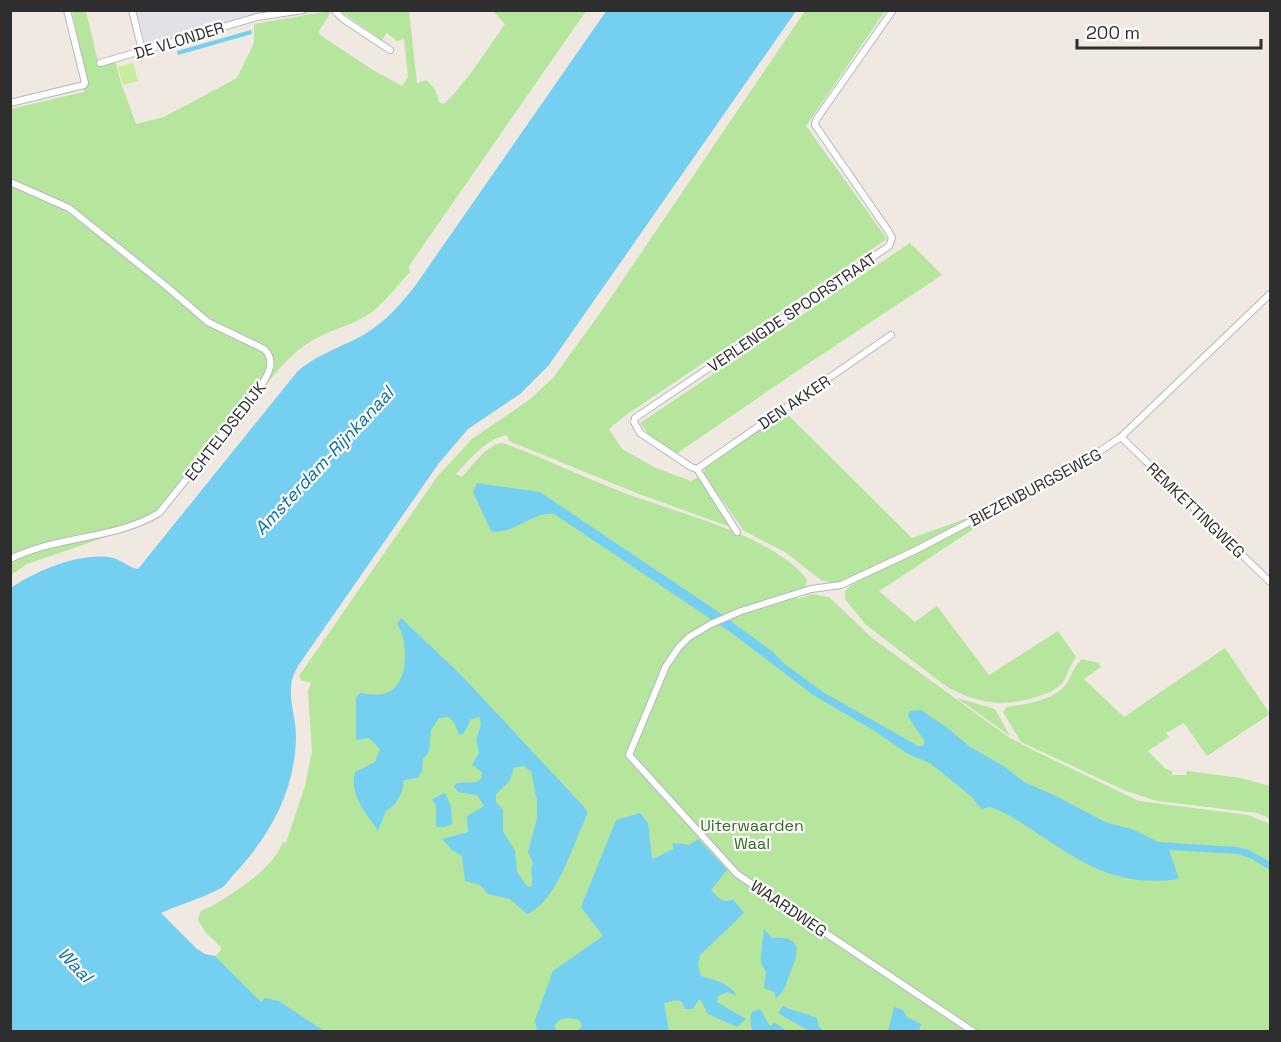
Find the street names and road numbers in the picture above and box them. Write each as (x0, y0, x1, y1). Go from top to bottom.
street label: DE VLONDER (132, 17, 227, 64)
street label: VERLENGDE SPOORSTRAAT (704, 248, 881, 377)
street label: DEN AKKER (754, 371, 834, 434)
street label: ECHTELDSEDIJK (180, 377, 271, 485)
street label: BIEZENBURGSEWEG (966, 444, 1105, 531)
street label: REMKETTINGWEG (1142, 458, 1249, 563)
street label: WAARDWEG (746, 875, 831, 942)

